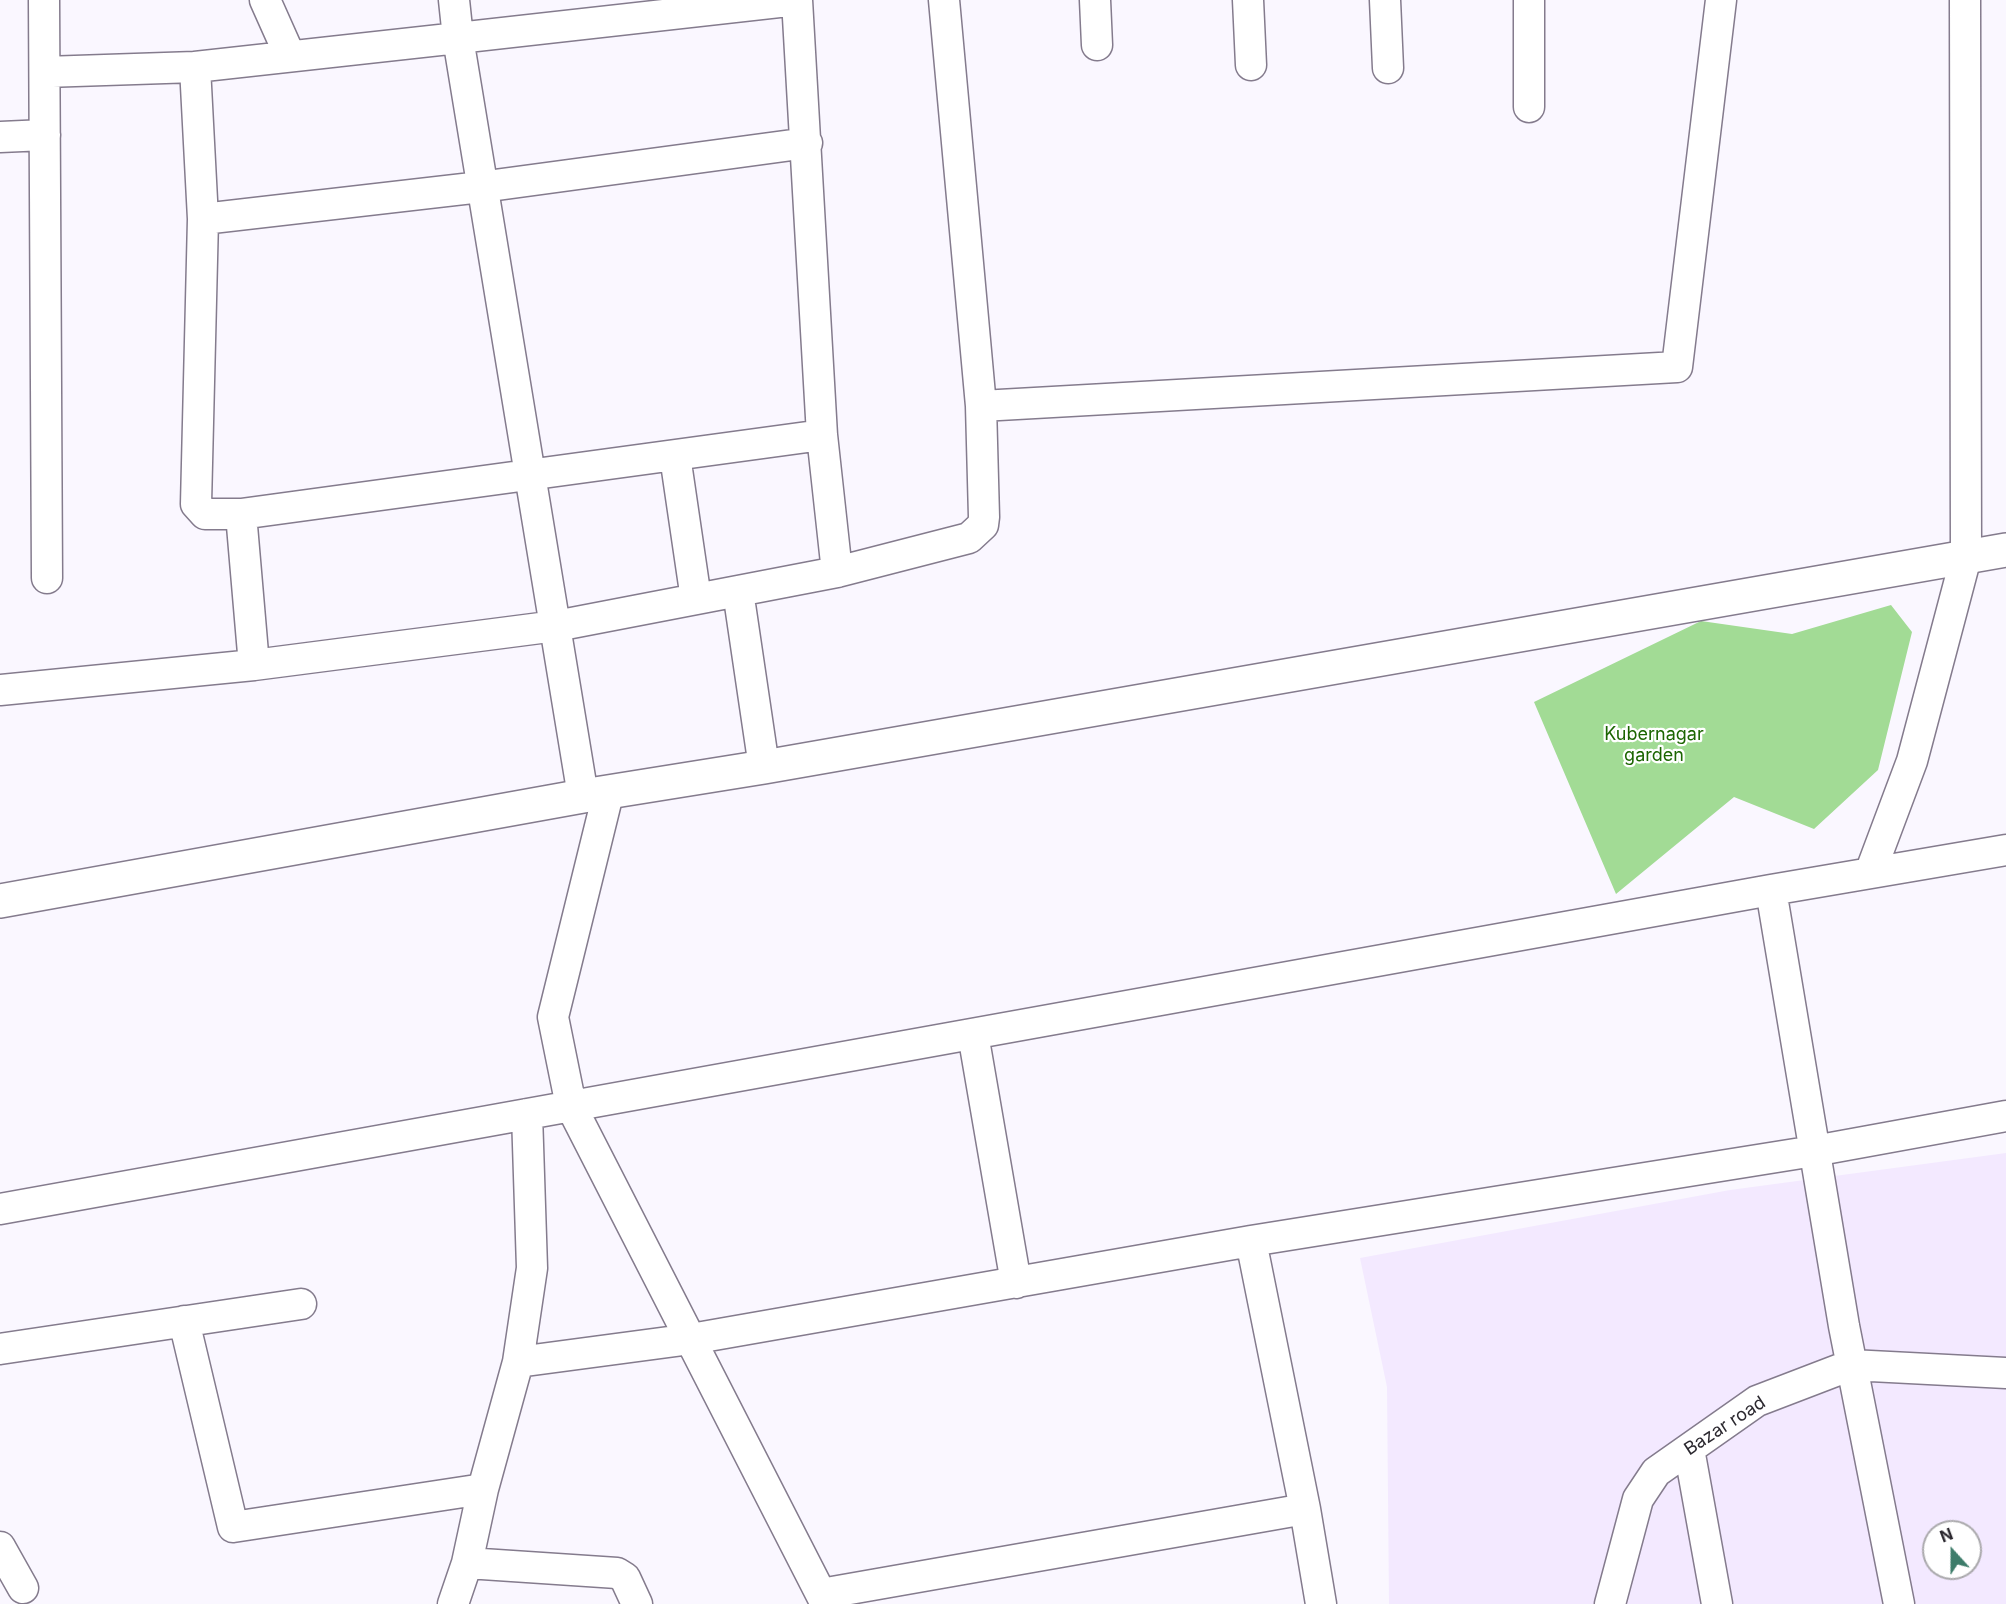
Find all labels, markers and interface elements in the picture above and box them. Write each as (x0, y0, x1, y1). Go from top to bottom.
park label: Kubernagar garden (1604, 724, 1704, 766)
street label: Bazar road (1680, 1392, 1770, 1460)
north arrow (1922, 1520, 1982, 1580)
text: N (1937, 1524, 1956, 1547)

